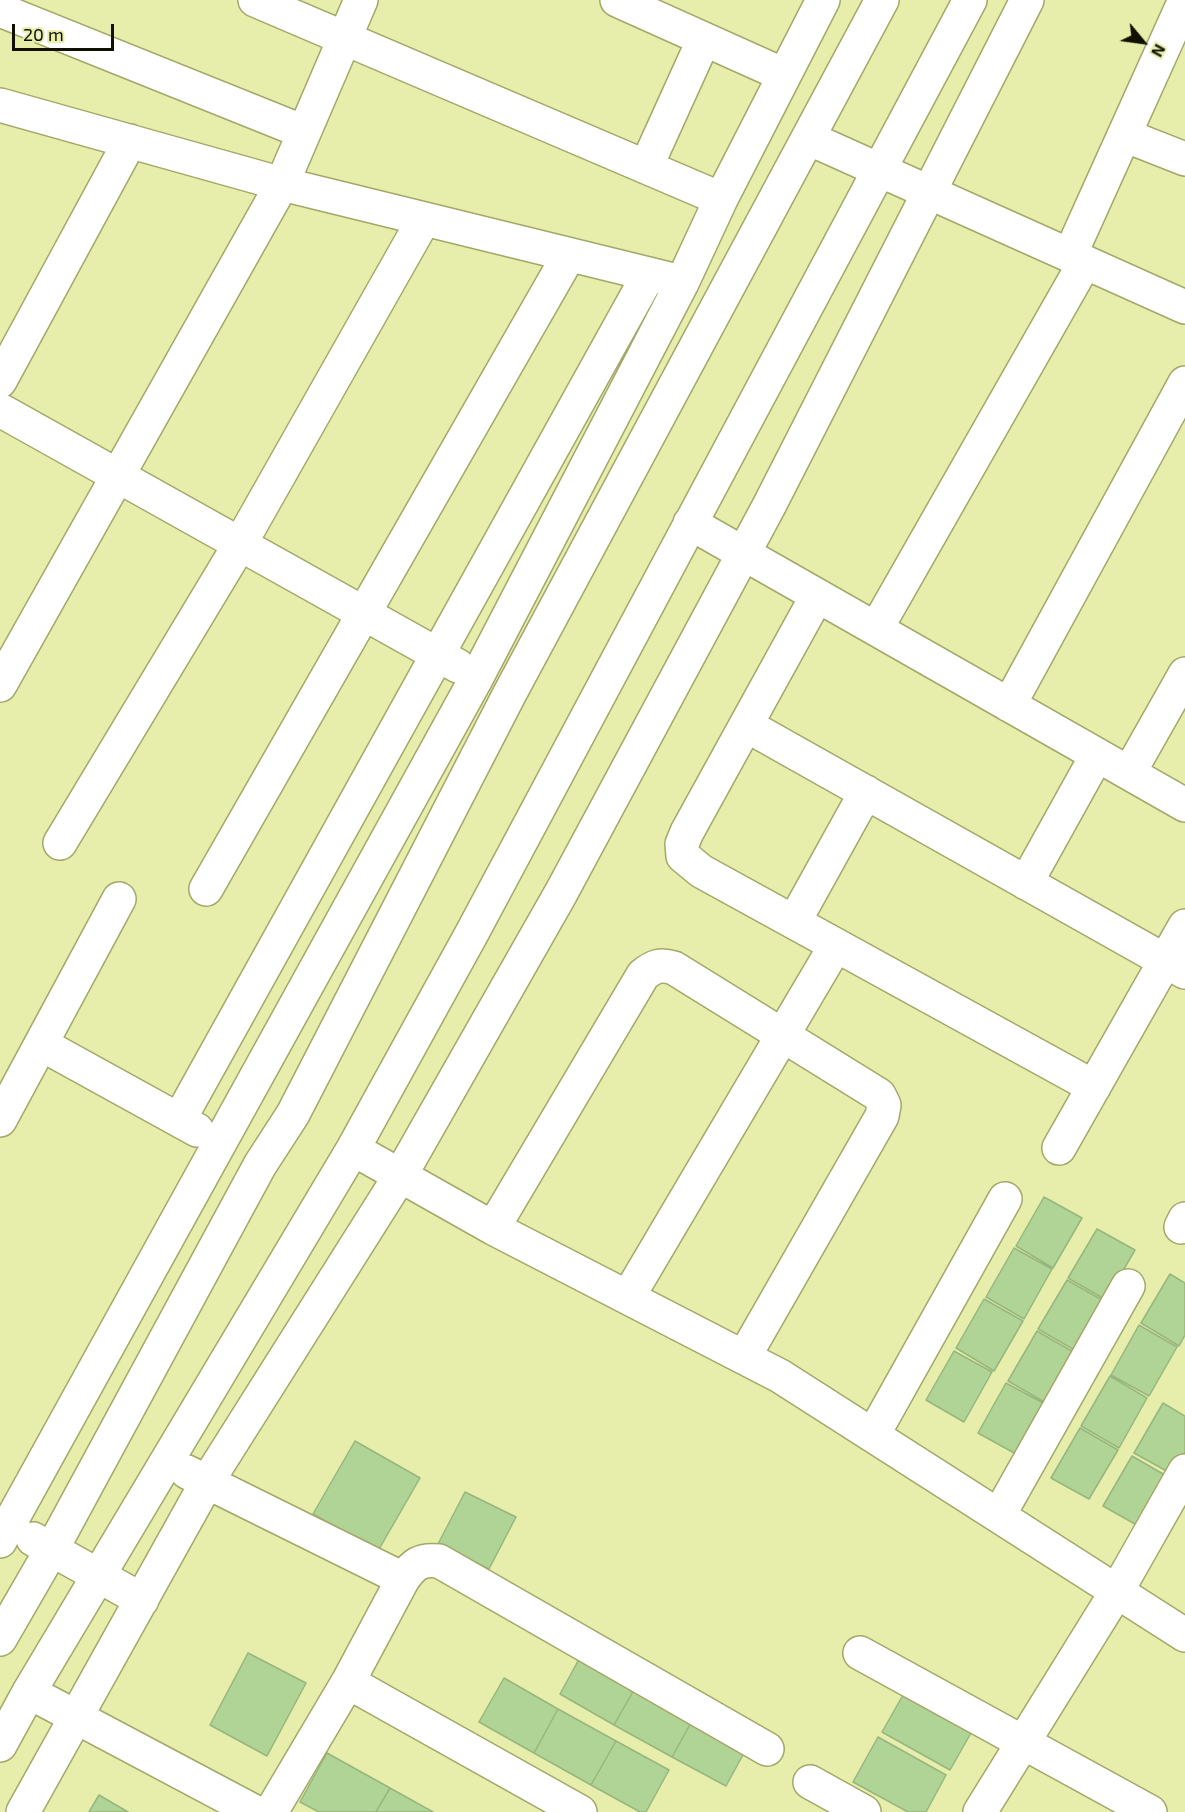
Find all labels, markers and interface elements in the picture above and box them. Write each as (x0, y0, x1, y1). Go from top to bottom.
scale bar (15, 12, 117, 50)
north arrow (1113, 12, 1173, 72)
text: 20 m (23, 23, 64, 45)
text: N (1148, 41, 1170, 61)

